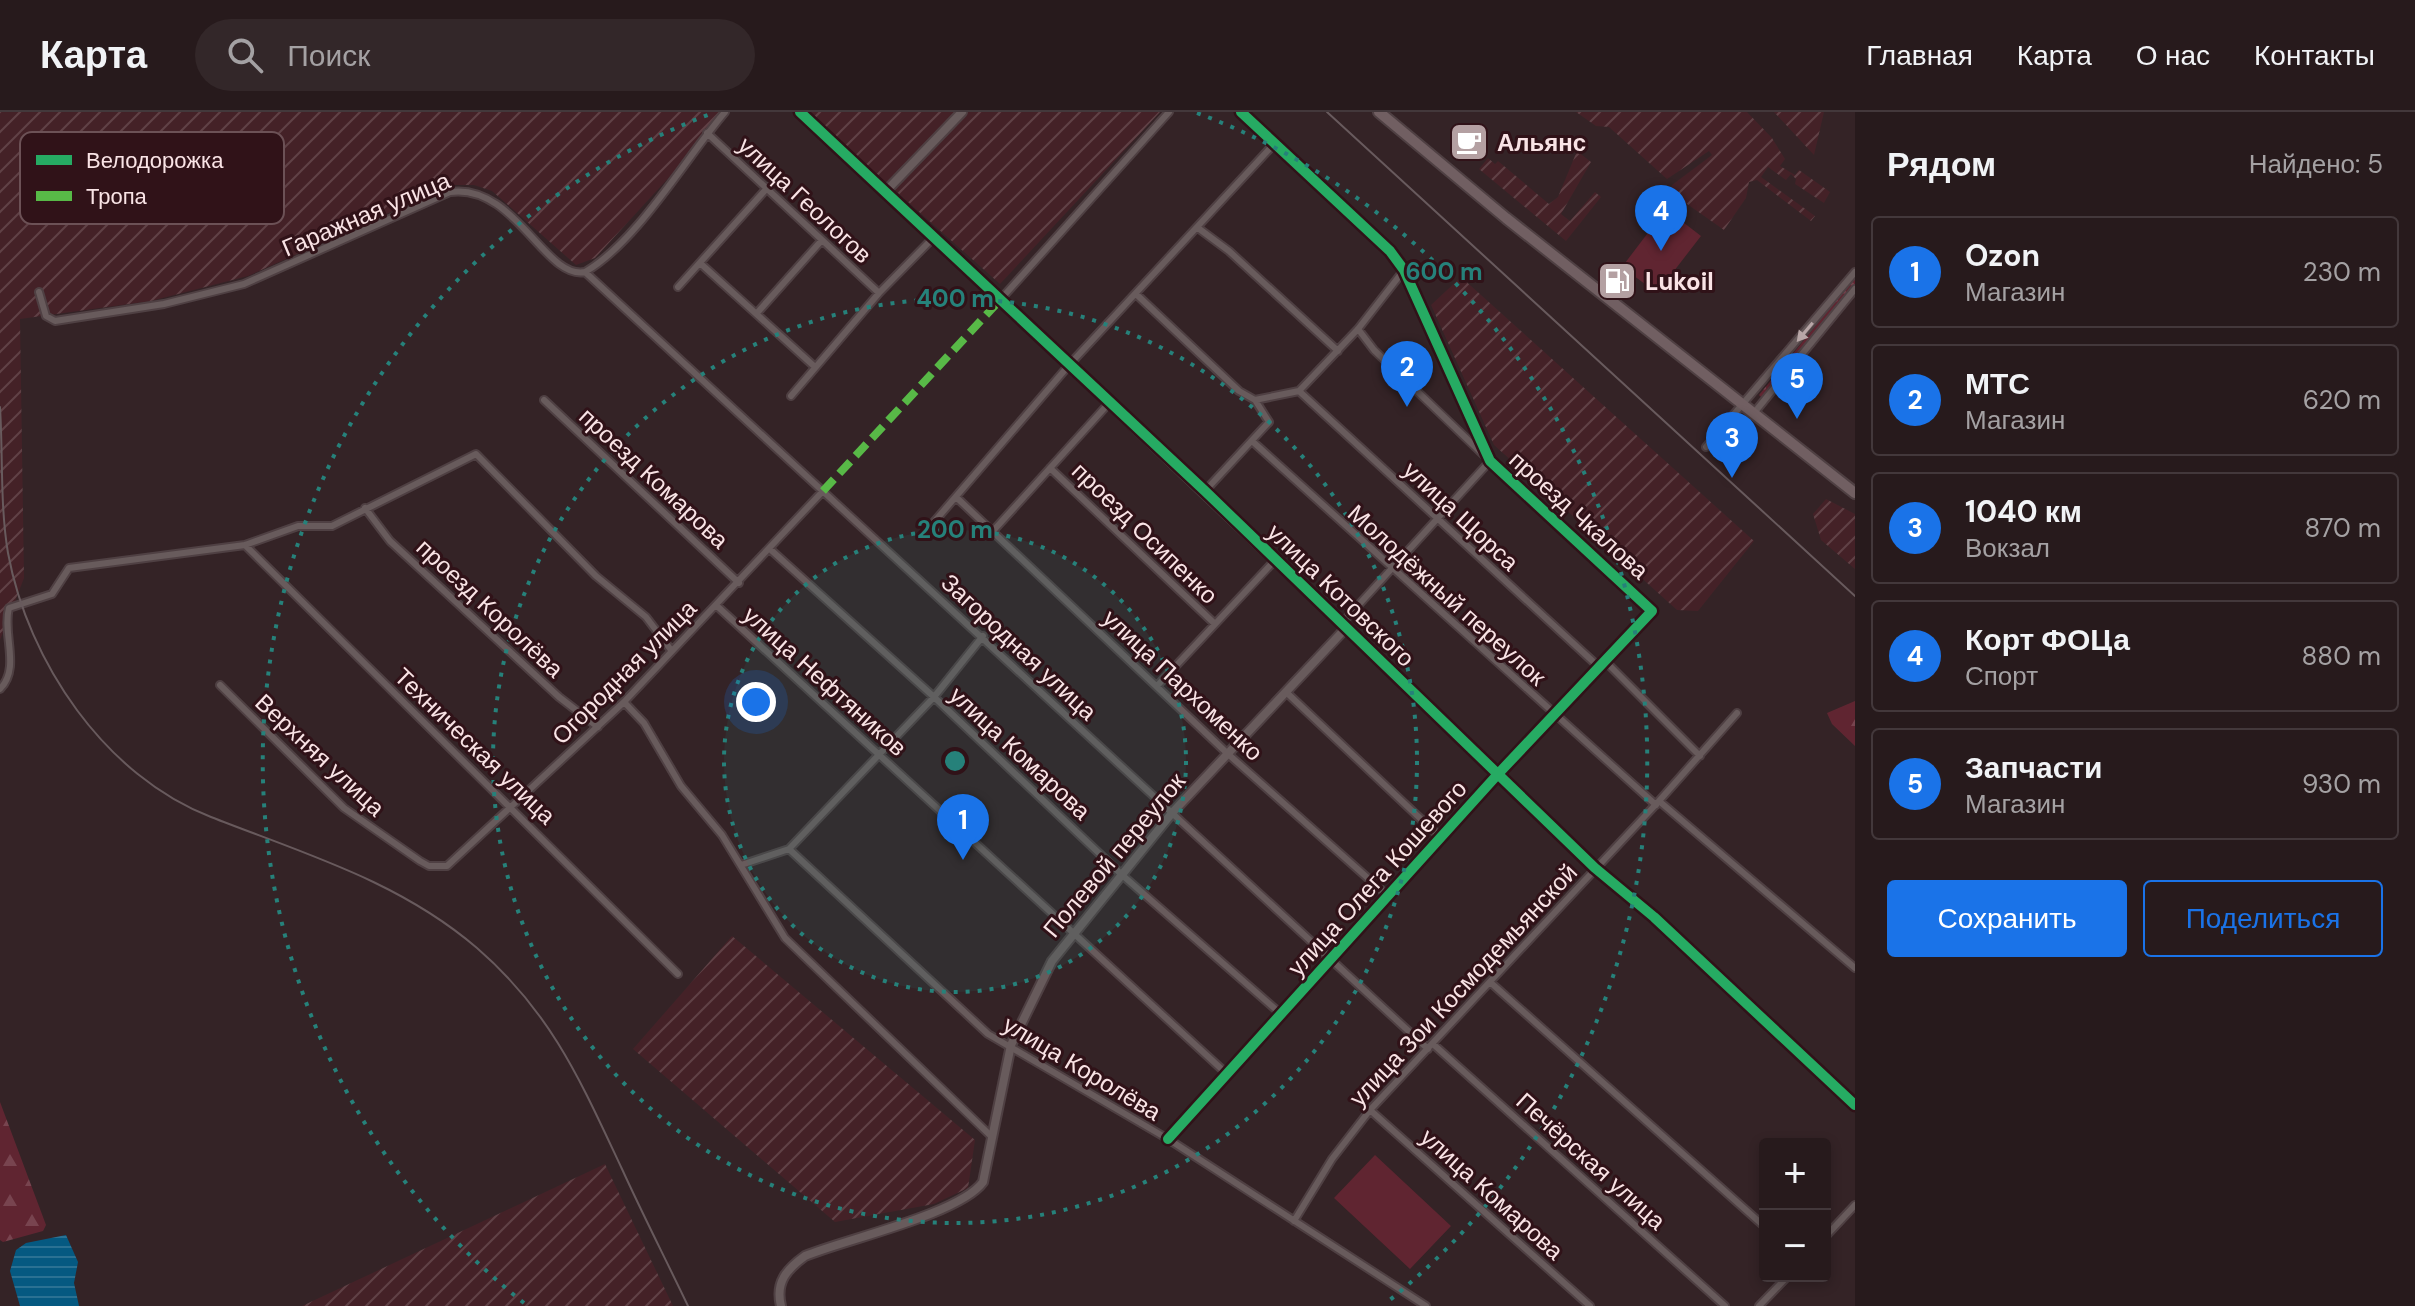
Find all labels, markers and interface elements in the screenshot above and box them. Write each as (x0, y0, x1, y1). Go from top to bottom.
search box (195, 19, 755, 91)
text: Карта (40, 30, 147, 80)
icon: search (223, 33, 267, 77)
text: Поиск (287, 36, 370, 75)
text: Главная (1866, 37, 1973, 74)
text: Карта (2017, 37, 2092, 74)
text: О нас (2136, 37, 2210, 74)
text: Контакты (2254, 37, 2375, 74)
cafe icon: Альянс (1448, 121, 1490, 163)
place label: Альянс (1497, 127, 1586, 158)
street label: улица Геологов (732, 130, 878, 270)
legend (20, 132, 284, 224)
text: Рядом (1887, 142, 1996, 187)
text: Велодорожка (86, 146, 224, 175)
text: Найдено: 5 (2249, 147, 2383, 181)
street label: Гаражная улица (277, 164, 455, 263)
text: Тропа (86, 182, 148, 211)
pin: 4 (1635, 185, 1687, 251)
text: Ozon (1965, 236, 2040, 275)
text: 1 (1910, 255, 1920, 289)
text: 230 m (2303, 255, 2381, 289)
text: 600 m (1405, 256, 1483, 287)
fuel station icon: Lukoil (1596, 260, 1638, 302)
place label: Lukoil (1645, 266, 1714, 297)
text: Магазин (1965, 275, 2065, 309)
text: 400 m (916, 283, 994, 314)
one-way arrow (1797, 321, 1814, 341)
pin: 2 (1381, 341, 1433, 407)
pin: 5 (1771, 353, 1823, 419)
text: МТС (1965, 364, 2030, 403)
text: 2 (1907, 383, 1923, 417)
text: 620 m (2303, 383, 2381, 417)
street label: проезд Комарова (573, 401, 736, 556)
text: Магазин (1965, 403, 2065, 437)
pin: 3 (1706, 412, 1758, 478)
street label: проезд Чкалова (1503, 444, 1656, 586)
street label: проезд Осипенко (1065, 455, 1225, 611)
street label: улица Щорса (1397, 455, 1526, 578)
text: 1040 км (1965, 492, 2082, 531)
street label: Молодёжный переулок (1341, 498, 1553, 693)
text: 3 (1907, 511, 1923, 545)
text: 870 m (2304, 511, 2381, 545)
text: 200 m (917, 514, 993, 545)
street label: улица Котовского (1261, 517, 1421, 673)
text: Вокзал (1965, 531, 2050, 565)
street label: проезд Королёва (410, 532, 571, 685)
street label: Загородная улица (935, 567, 1104, 728)
street label: Огородная улица (545, 593, 703, 751)
street label: улица Нефтяников (737, 599, 913, 763)
street label: улица Пархоменко (1096, 603, 1270, 767)
text: Корт ФОЦа (1965, 620, 2130, 659)
text: 4 (1907, 639, 1923, 673)
text: 880 m (2302, 639, 2381, 673)
text: Спорт (1965, 659, 2038, 693)
street label: Техническая улица (388, 661, 563, 831)
street label: улица Комарова (943, 680, 1098, 827)
your location (736, 682, 776, 722)
street label: Верхняя улица (249, 687, 392, 823)
centre of rings (941, 747, 969, 775)
text: Запчасти (1965, 748, 2103, 787)
street label: Полевой переулок (1036, 766, 1192, 944)
text: 5 (1907, 767, 1923, 801)
text: 930 m (2302, 767, 2381, 801)
street label: улица Олега Кошевого (1281, 773, 1473, 983)
text: Магазин (1965, 787, 2065, 821)
pin: 1 (937, 794, 989, 860)
street label: улица Зои Космодемьянской (1342, 857, 1584, 1113)
button: Сохранить (1887, 880, 2127, 957)
button: Поделиться (2143, 880, 2383, 957)
street label: улица Королёва (997, 1009, 1167, 1128)
street label: Печёрская улица (1510, 1086, 1673, 1237)
street label: улица Комарова (1414, 1122, 1571, 1267)
map controls (1759, 1138, 1831, 1282)
button: + (1759, 1138, 1831, 1210)
button: − (1759, 1210, 1831, 1282)

